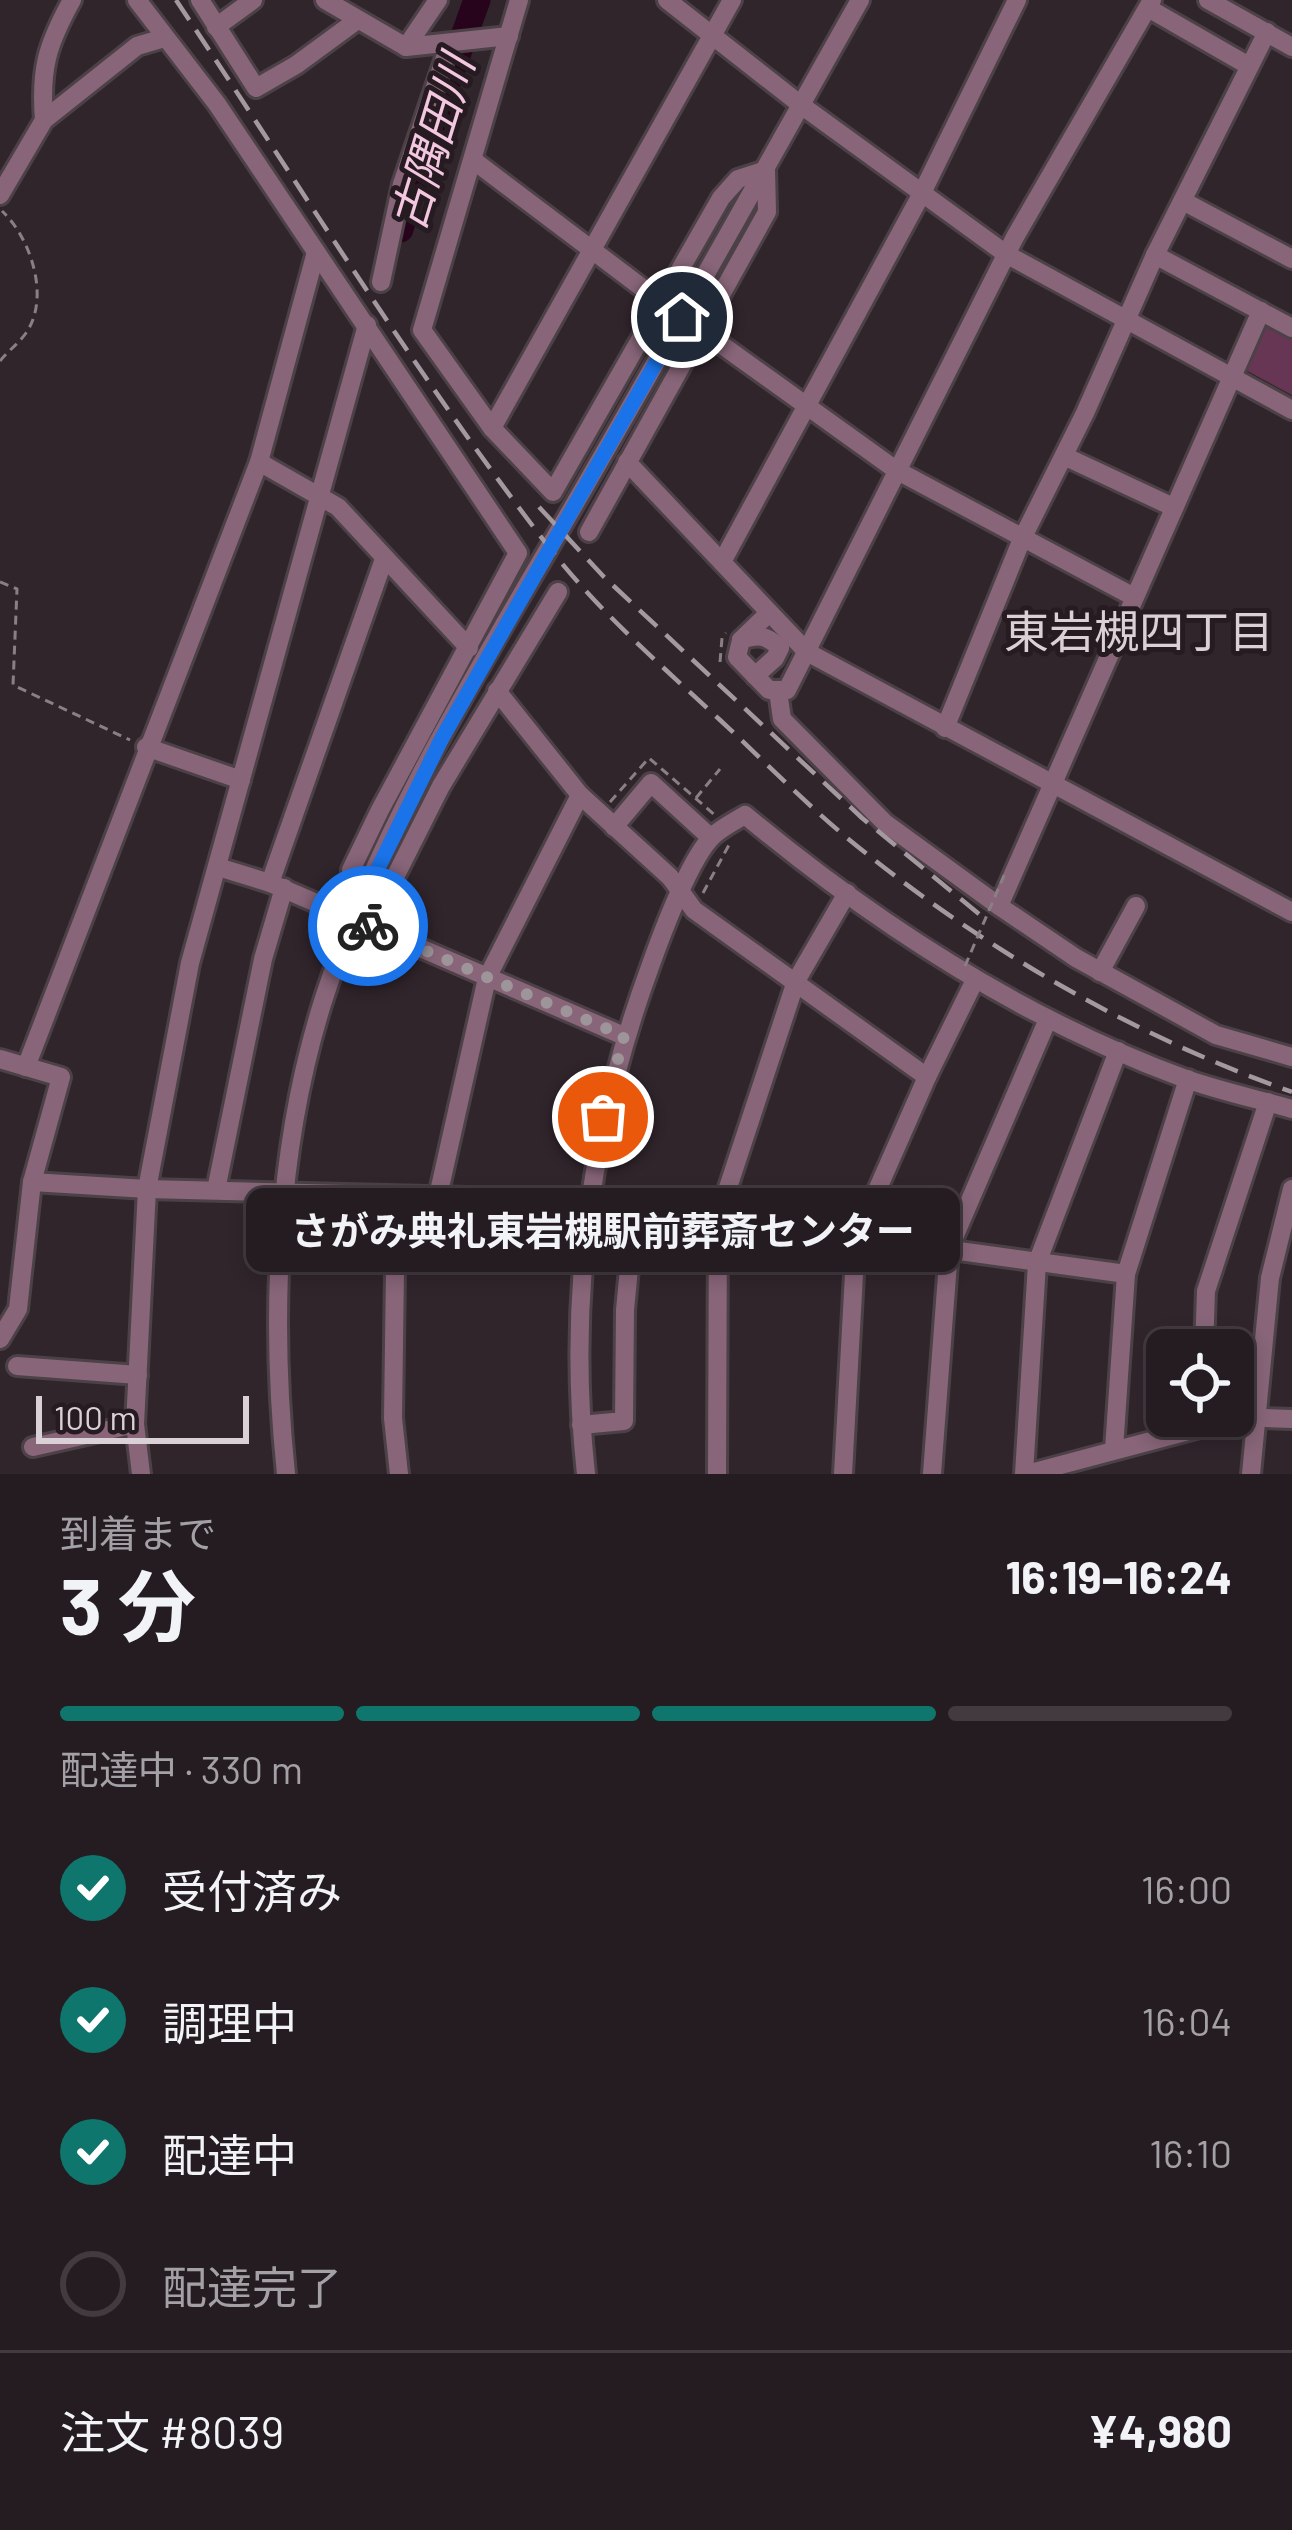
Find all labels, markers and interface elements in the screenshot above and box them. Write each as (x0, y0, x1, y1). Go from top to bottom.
water label: 古隅田川 (379, 44, 484, 236)
pin (631, 266, 733, 368)
icon: home (649, 284, 715, 350)
district label: 東岩槻四丁目 (1004, 603, 1274, 657)
courier (308, 866, 428, 986)
icon: bike (335, 893, 401, 959)
pin (552, 1066, 654, 1168)
icon: bag (570, 1084, 636, 1150)
callout: さがみ典礼東岩槻駅前葬斎センター (246, 1189, 960, 1273)
text: さがみ典礼東岩槻駅前葬斎センター (291, 1206, 915, 1253)
map controls (1146, 1329, 1254, 1437)
button: locate (1146, 1329, 1254, 1437)
scale bar (36, 1390, 249, 1443)
text: 100 m (54, 1397, 137, 1437)
text: 到着まで (60, 1509, 216, 1556)
text: 16:19–16:24 (1005, 1549, 1232, 1603)
text: 3 分 (60, 1557, 196, 1651)
text: 配達中 · 330 m (60, 1745, 303, 1792)
icon: check (60, 1855, 126, 1921)
text: 受付済み (162, 1863, 342, 1917)
text: 16:00 (1141, 1865, 1232, 1912)
icon: check (60, 1987, 126, 2053)
text: 調理中 (162, 1995, 297, 2049)
text: 16:04 (1142, 1997, 1232, 2044)
icon: check (60, 2119, 126, 2185)
text: 配達中 (162, 2127, 297, 2181)
text: 16:10 (1149, 2129, 1232, 2176)
text: 配達完了 (162, 2259, 342, 2313)
text: ¥4,980 (1088, 2403, 1232, 2457)
text: 注文 #8039 (60, 2404, 284, 2458)

